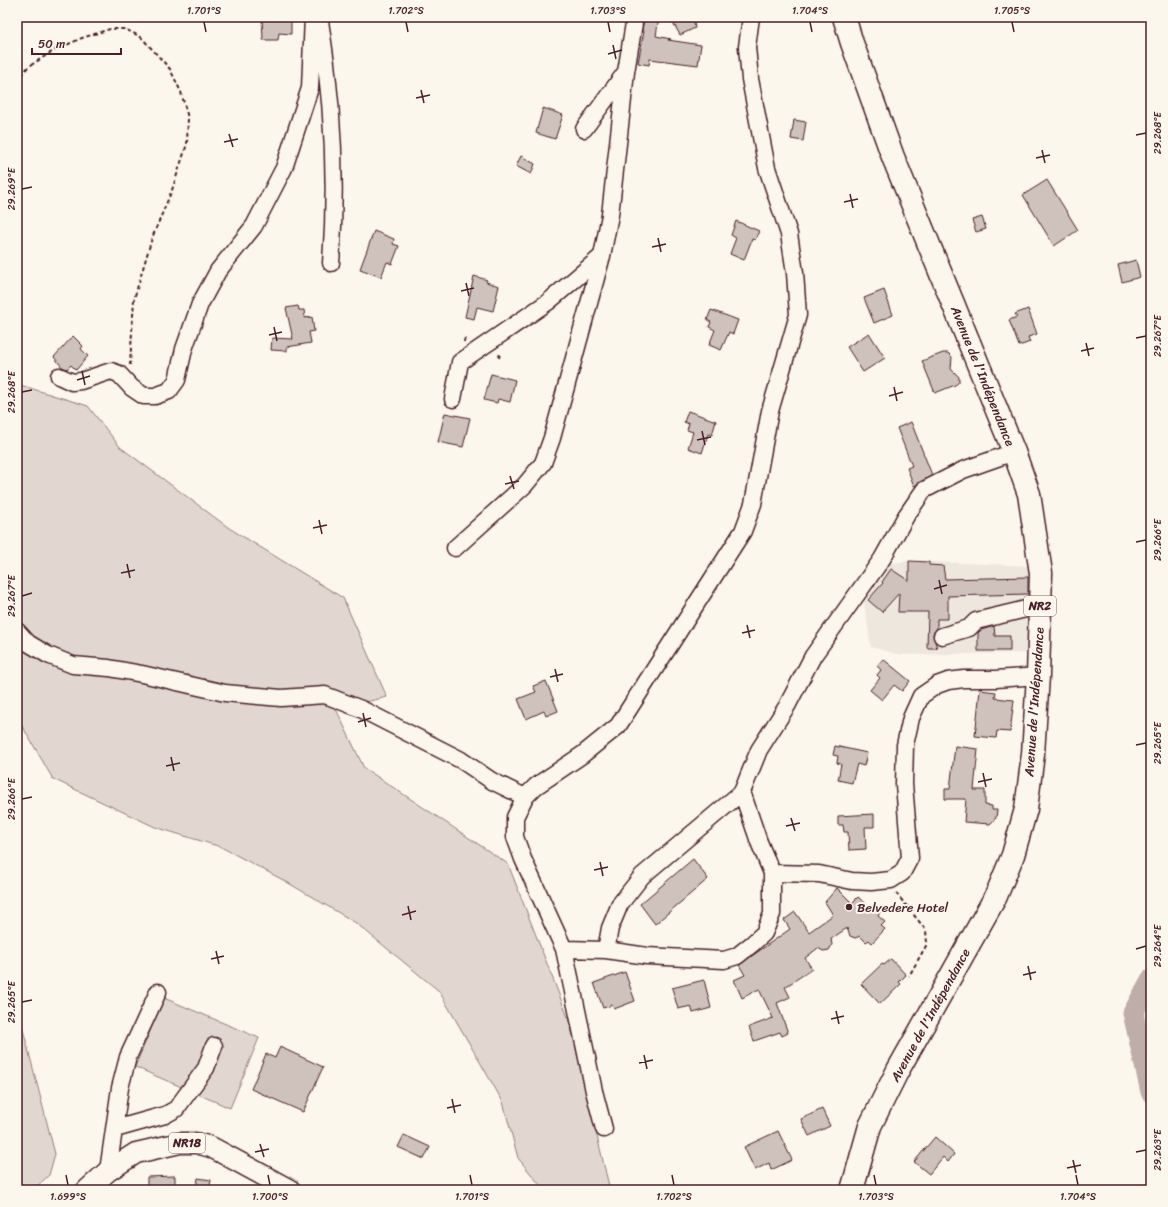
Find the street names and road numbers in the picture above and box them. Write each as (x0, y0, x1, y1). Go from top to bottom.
street label: Avenue de l'Indépendance (944, 301, 1022, 450)
road number: NR2 (1024, 596, 1056, 616)
street label: Avenue de l'Indépendance (1017, 627, 1051, 778)
street label: Avenue de l'Indépendance (883, 944, 976, 1087)
road number: NR18 (169, 1133, 205, 1153)

